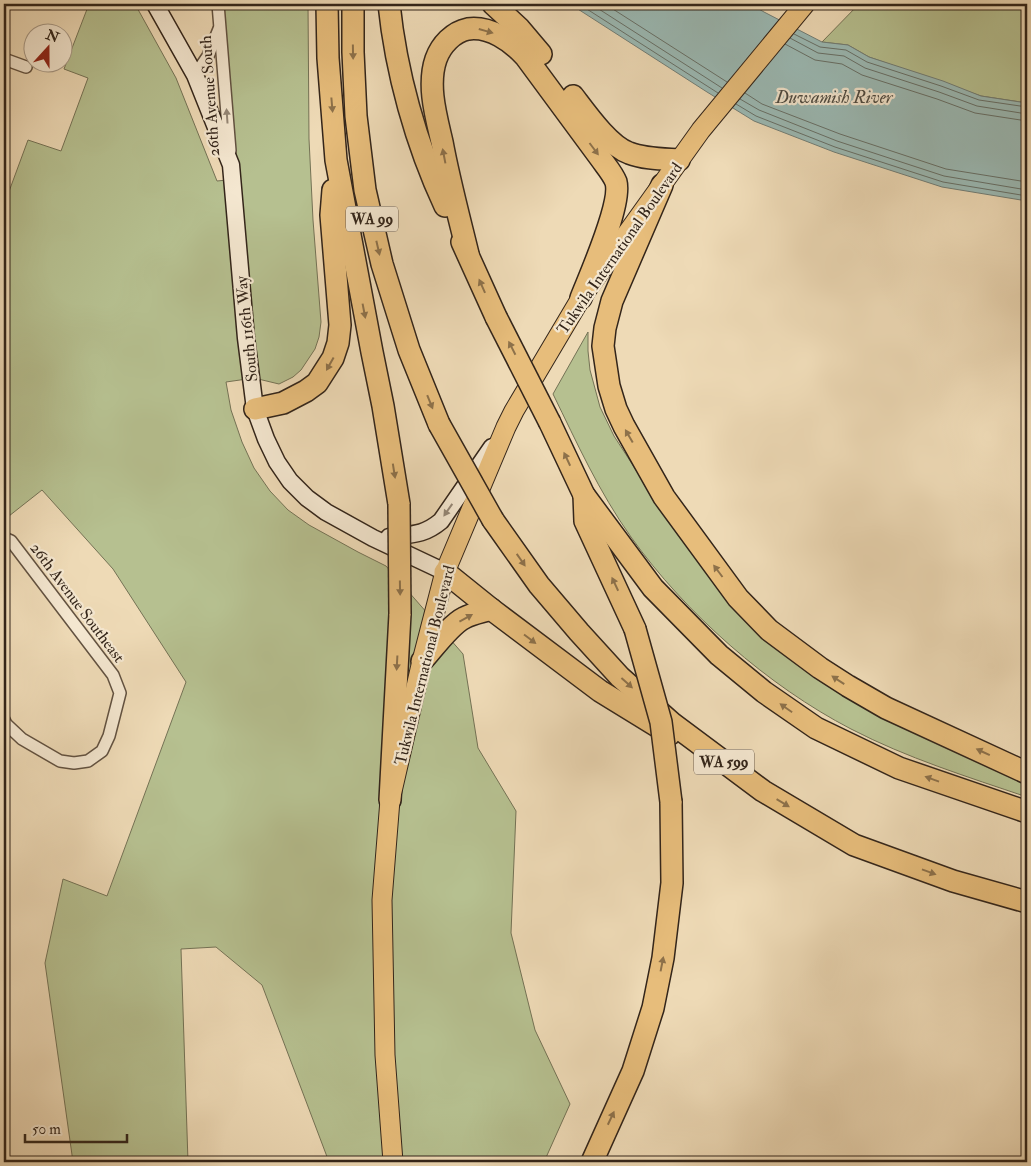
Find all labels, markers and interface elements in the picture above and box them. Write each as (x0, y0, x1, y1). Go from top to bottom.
north arrow (22, 22, 72, 72)
text: N (43, 26, 62, 47)
one-way arrow (479, 28, 494, 36)
street label: 26th Avenue South (196, 34, 224, 157)
one-way arrow (349, 45, 357, 61)
water label: Duwamish River (774, 86, 894, 109)
one-way arrow (328, 97, 336, 113)
one-way arrow (223, 108, 231, 124)
one-way arrow (589, 142, 599, 156)
one-way arrow (440, 147, 448, 163)
street label: Tukwila International Boulevard (553, 159, 687, 338)
road number: WA 99 (346, 206, 398, 232)
one-way arrow (374, 240, 382, 255)
street label: South 116th Way (231, 274, 263, 383)
one-way arrow (477, 279, 485, 293)
one-way arrow (360, 303, 368, 319)
one-way arrow (508, 341, 516, 355)
one-way arrow (325, 357, 334, 370)
one-way arrow (426, 395, 434, 409)
one-way arrow (625, 429, 634, 442)
one-way arrow (563, 452, 571, 466)
one-way arrow (390, 463, 398, 479)
one-way arrow (443, 503, 453, 517)
street label: 26th Avenue Southeast (26, 539, 129, 667)
one-way arrow (516, 553, 526, 567)
street label: Tukwila International Boulevard (390, 563, 460, 767)
one-way arrow (713, 565, 724, 578)
one-way arrow (610, 577, 618, 591)
one-way arrow (396, 580, 404, 596)
one-way arrow (458, 614, 473, 622)
one-way arrow (523, 633, 536, 644)
one-way arrow (393, 655, 401, 671)
one-way arrow (831, 675, 844, 684)
one-way arrow (620, 677, 632, 689)
one-way arrow (780, 703, 793, 713)
one-way arrow (976, 748, 990, 756)
road number: WA 599 (694, 750, 754, 774)
one-way arrow (924, 775, 939, 783)
one-way arrow (777, 799, 790, 808)
one-way arrow (922, 869, 937, 876)
one-way arrow (658, 956, 666, 971)
scale bar (25, 1111, 128, 1143)
one-way arrow (608, 1111, 616, 1125)
text: 50 m (32, 1120, 61, 1139)

